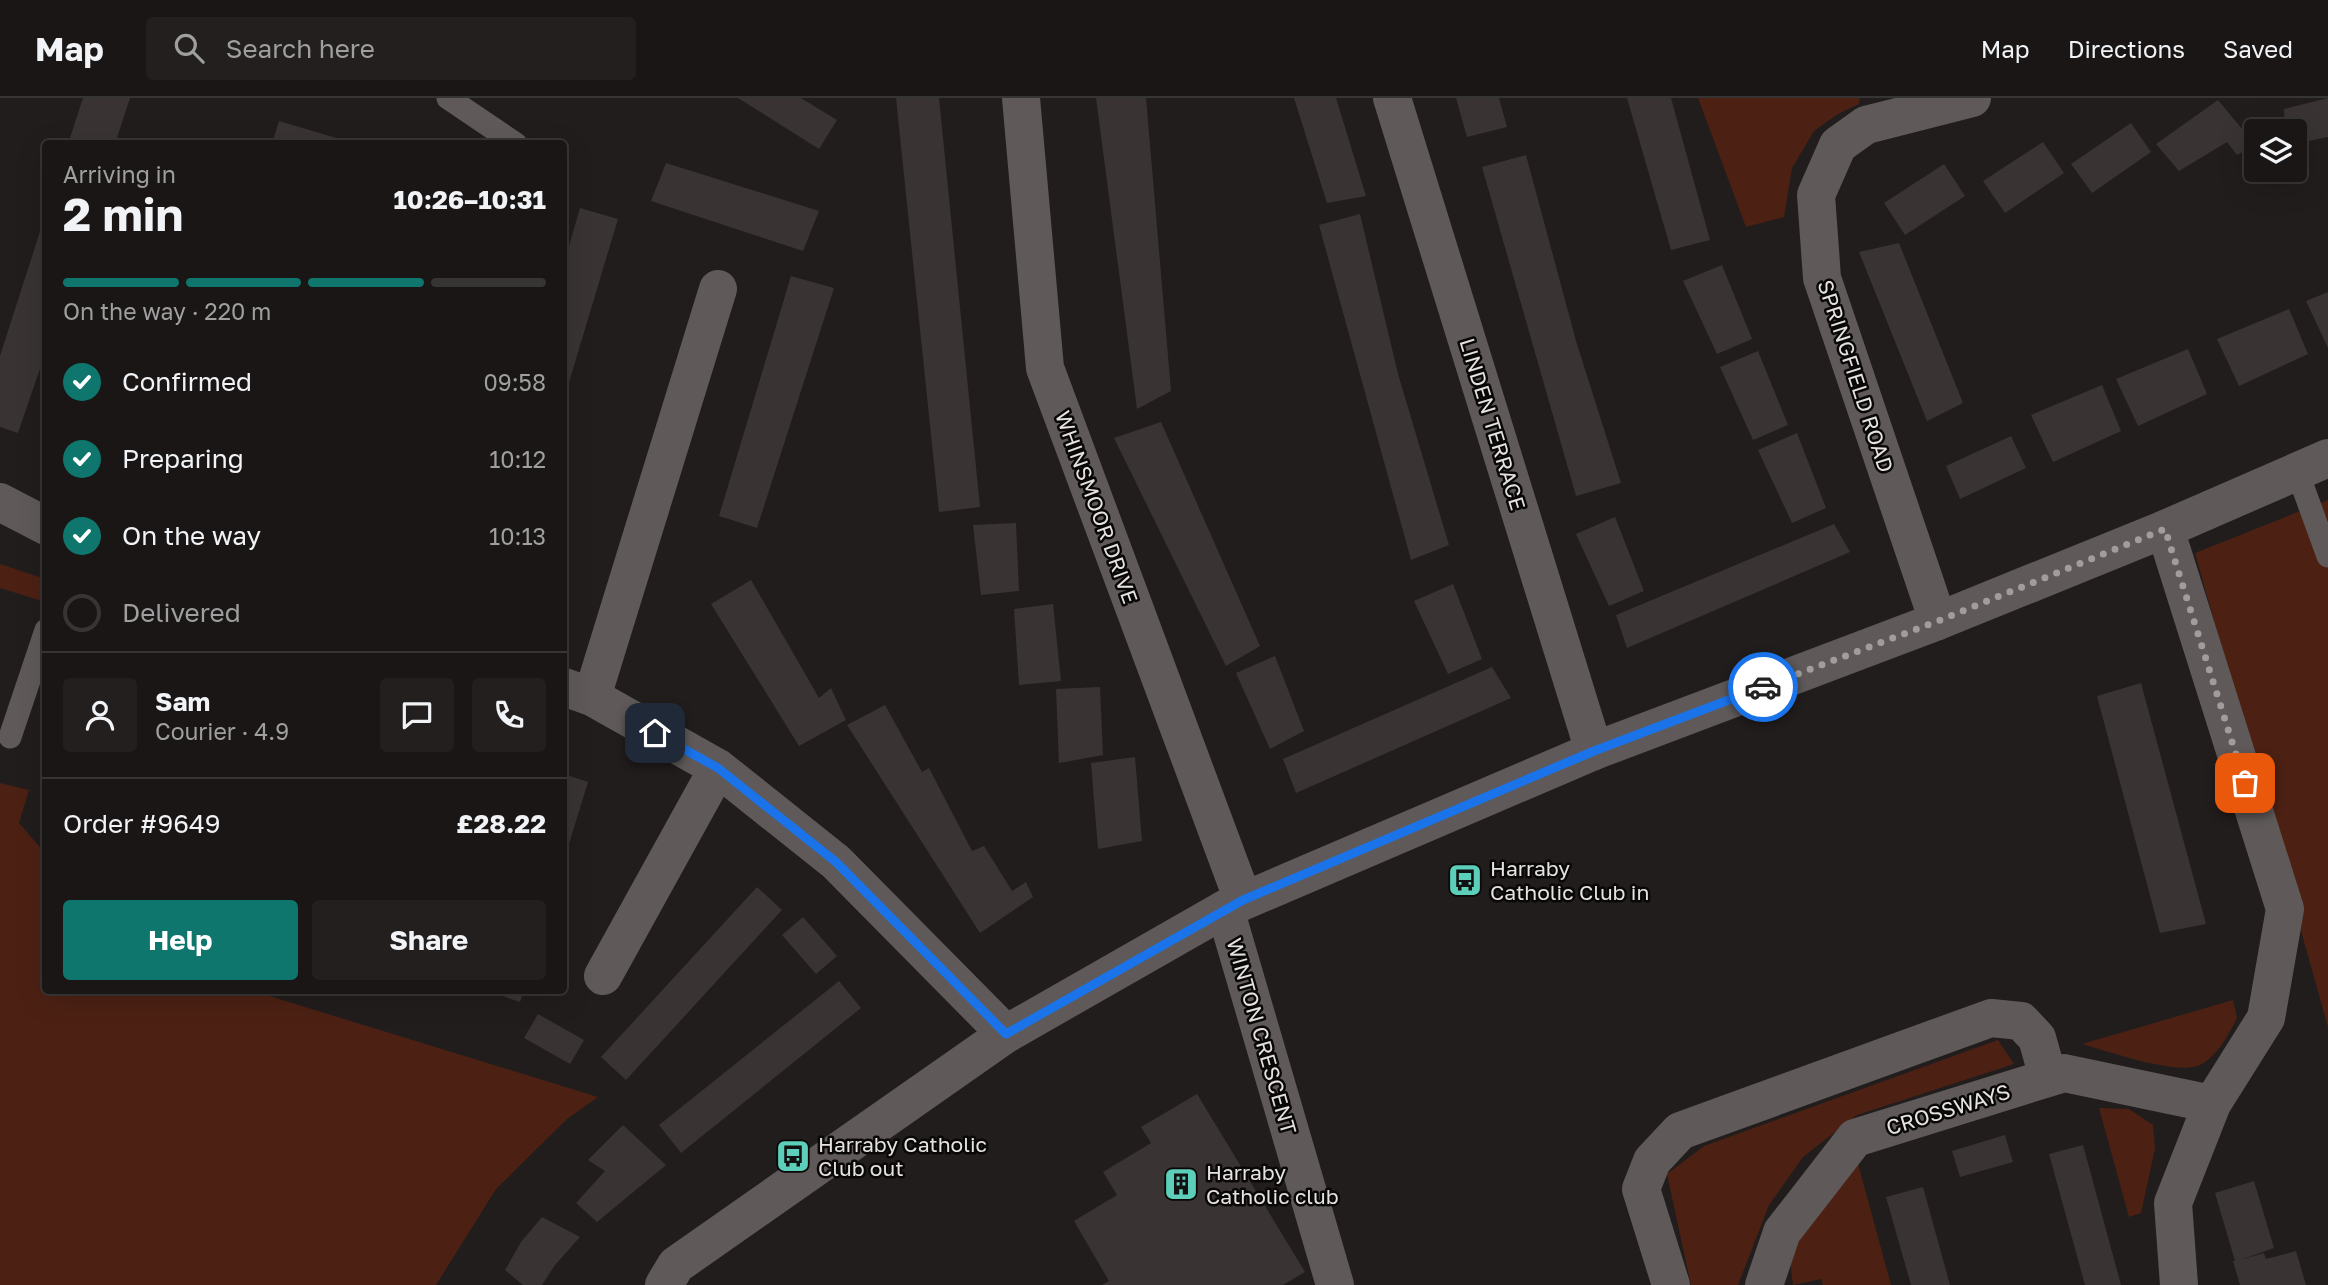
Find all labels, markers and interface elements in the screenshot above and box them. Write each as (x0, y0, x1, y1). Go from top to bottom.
search box (146, 17, 636, 80)
text: Map (35, 29, 104, 68)
icon: search (170, 29, 208, 67)
text: Search here (226, 33, 375, 64)
text: Map (1981, 34, 2030, 63)
text: Directions (2068, 34, 2185, 63)
text: Saved (2223, 34, 2293, 63)
map controls (2244, 119, 2307, 182)
button: layers (2244, 119, 2307, 182)
text: Arriving in (63, 160, 176, 188)
text: 10:26–10:31 (393, 184, 546, 215)
text: 2 min (63, 186, 183, 241)
street label: SPRINGFIELD ROAD (1813, 276, 1899, 476)
text: On the way · 220 m (63, 297, 271, 325)
street label: LINDEN TERRACE (1454, 335, 1532, 513)
icon: check (63, 363, 101, 401)
text: Confirmed (122, 366, 252, 397)
text: 09:58 (484, 368, 546, 396)
street label: WHINSMOOR DRIVE (1050, 407, 1144, 607)
icon: check (63, 440, 101, 478)
text: Preparing (122, 443, 244, 474)
text: 10:12 (489, 445, 546, 473)
icon: check (63, 517, 101, 555)
text: On the way (122, 520, 261, 551)
text: 10:13 (489, 522, 546, 550)
text: Delivered (122, 597, 241, 628)
courier (1728, 652, 1798, 722)
icon: car (1744, 668, 1782, 706)
button: person (63, 678, 137, 752)
button: chat (380, 678, 454, 752)
button: phone (472, 678, 546, 752)
text: Sam (155, 686, 210, 717)
pin (625, 703, 685, 763)
icon: home (636, 714, 674, 752)
text: Courier · 4.9 (155, 717, 289, 745)
pin (2215, 753, 2275, 813)
icon: bag (2226, 764, 2264, 802)
text: Order #9649 (63, 808, 221, 839)
text: £28.22 (456, 808, 546, 839)
place label: Harraby Catholic Club in (1490, 855, 1649, 905)
bus stop icon: Harraby Catholic Club in (1446, 861, 1484, 899)
button: Help (63, 900, 298, 980)
button: Share (312, 900, 546, 980)
street label: WINTON CRESCENT (1222, 935, 1302, 1137)
street label: CROSSWAYS (1883, 1078, 2013, 1140)
place label: Harraby Catholic Club out (818, 1131, 987, 1181)
bus stop icon: Harraby Catholic Club out (774, 1137, 812, 1175)
place label: Harraby Catholic club (1206, 1159, 1339, 1209)
building icon: Harraby Catholic club (1162, 1165, 1200, 1203)

